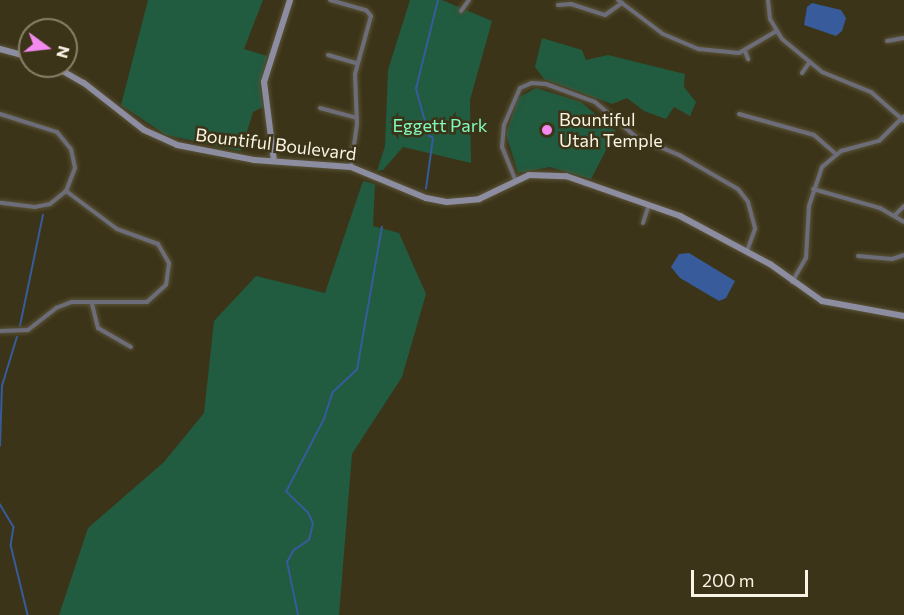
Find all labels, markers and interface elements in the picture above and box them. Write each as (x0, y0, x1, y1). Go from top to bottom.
north arrow (18, 18, 78, 78)
text: N (53, 44, 75, 61)
place label: Bountiful Utah Temple (559, 109, 663, 152)
park label: Eggett Park (392, 114, 488, 136)
street label: Bountiful Boulevard (194, 123, 358, 165)
marker: Bountiful Utah Temple (540, 123, 554, 137)
scale bar (694, 558, 811, 596)
text: 200 m (702, 569, 755, 591)

